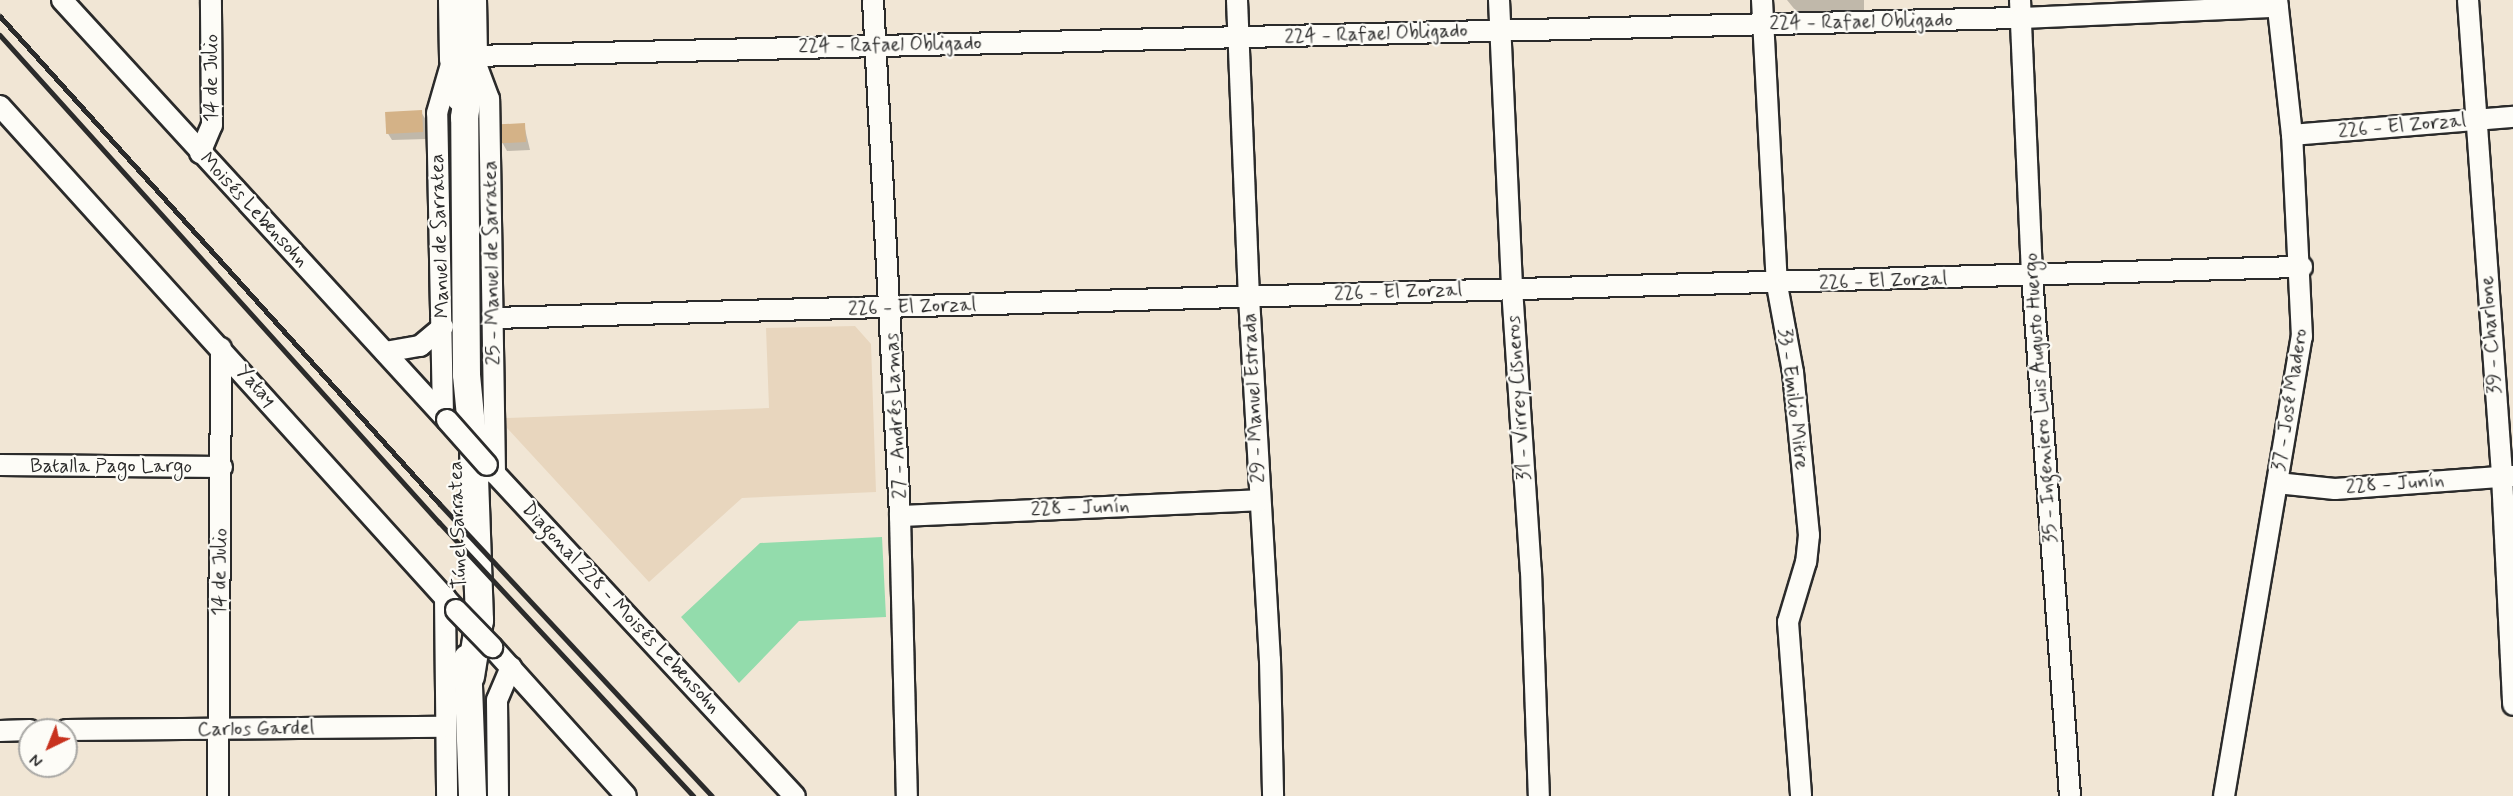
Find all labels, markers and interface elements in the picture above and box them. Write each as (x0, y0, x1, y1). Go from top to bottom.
street label: 224 - Rafael Obligado (1769, 8, 1953, 36)
street label: 224 - Rafael Obligado (1284, 19, 1468, 49)
street label: 224 - Rafael Obligado (798, 31, 982, 59)
street label: 14 de Julio (199, 32, 223, 124)
street label: 226 - El Zorzal (2337, 108, 2467, 144)
street label: Moisés Lebensohn (194, 147, 314, 273)
street label: Manuel de Sarratea (425, 152, 455, 320)
street label: 25 - Manuel de Sarratea (478, 159, 506, 367)
street label: 35 - Ingeniero Luis Augusto Huergo (2019, 250, 2063, 546)
street label: 226 - El Zorzal (1818, 267, 1948, 295)
street label: 39 - Charlone (2475, 275, 2507, 395)
street label: 226 - El Zorzal (1333, 278, 1463, 306)
street label: 226 - El Zorzal (847, 293, 977, 321)
street label: 31 - Virrey Cisneros (1501, 310, 1537, 486)
street label: 29 - Manuel Estrada (1238, 312, 1270, 484)
street label: 33 - Emilio Mitre (1772, 327, 1814, 471)
street label: 37 - José Madero (2267, 327, 2313, 473)
street label: 27 - Andrés Lamas (880, 333, 912, 499)
street label: Yatay (231, 360, 281, 412)
street label: Batalla Pago Largo (32, 454, 190, 478)
street label: Túnel Sarratea (444, 460, 472, 590)
street label: 228 - Junín (2345, 469, 2445, 499)
street label: 228 - Junín (1030, 494, 1130, 522)
street label: Diagonal 228 - Moisés Lebensohn (516, 496, 726, 720)
street label: 14 de Julio (207, 526, 233, 618)
street label: Carlos Gardel (199, 716, 313, 742)
north arrow (18, 718, 78, 778)
text: N (26, 749, 48, 771)

